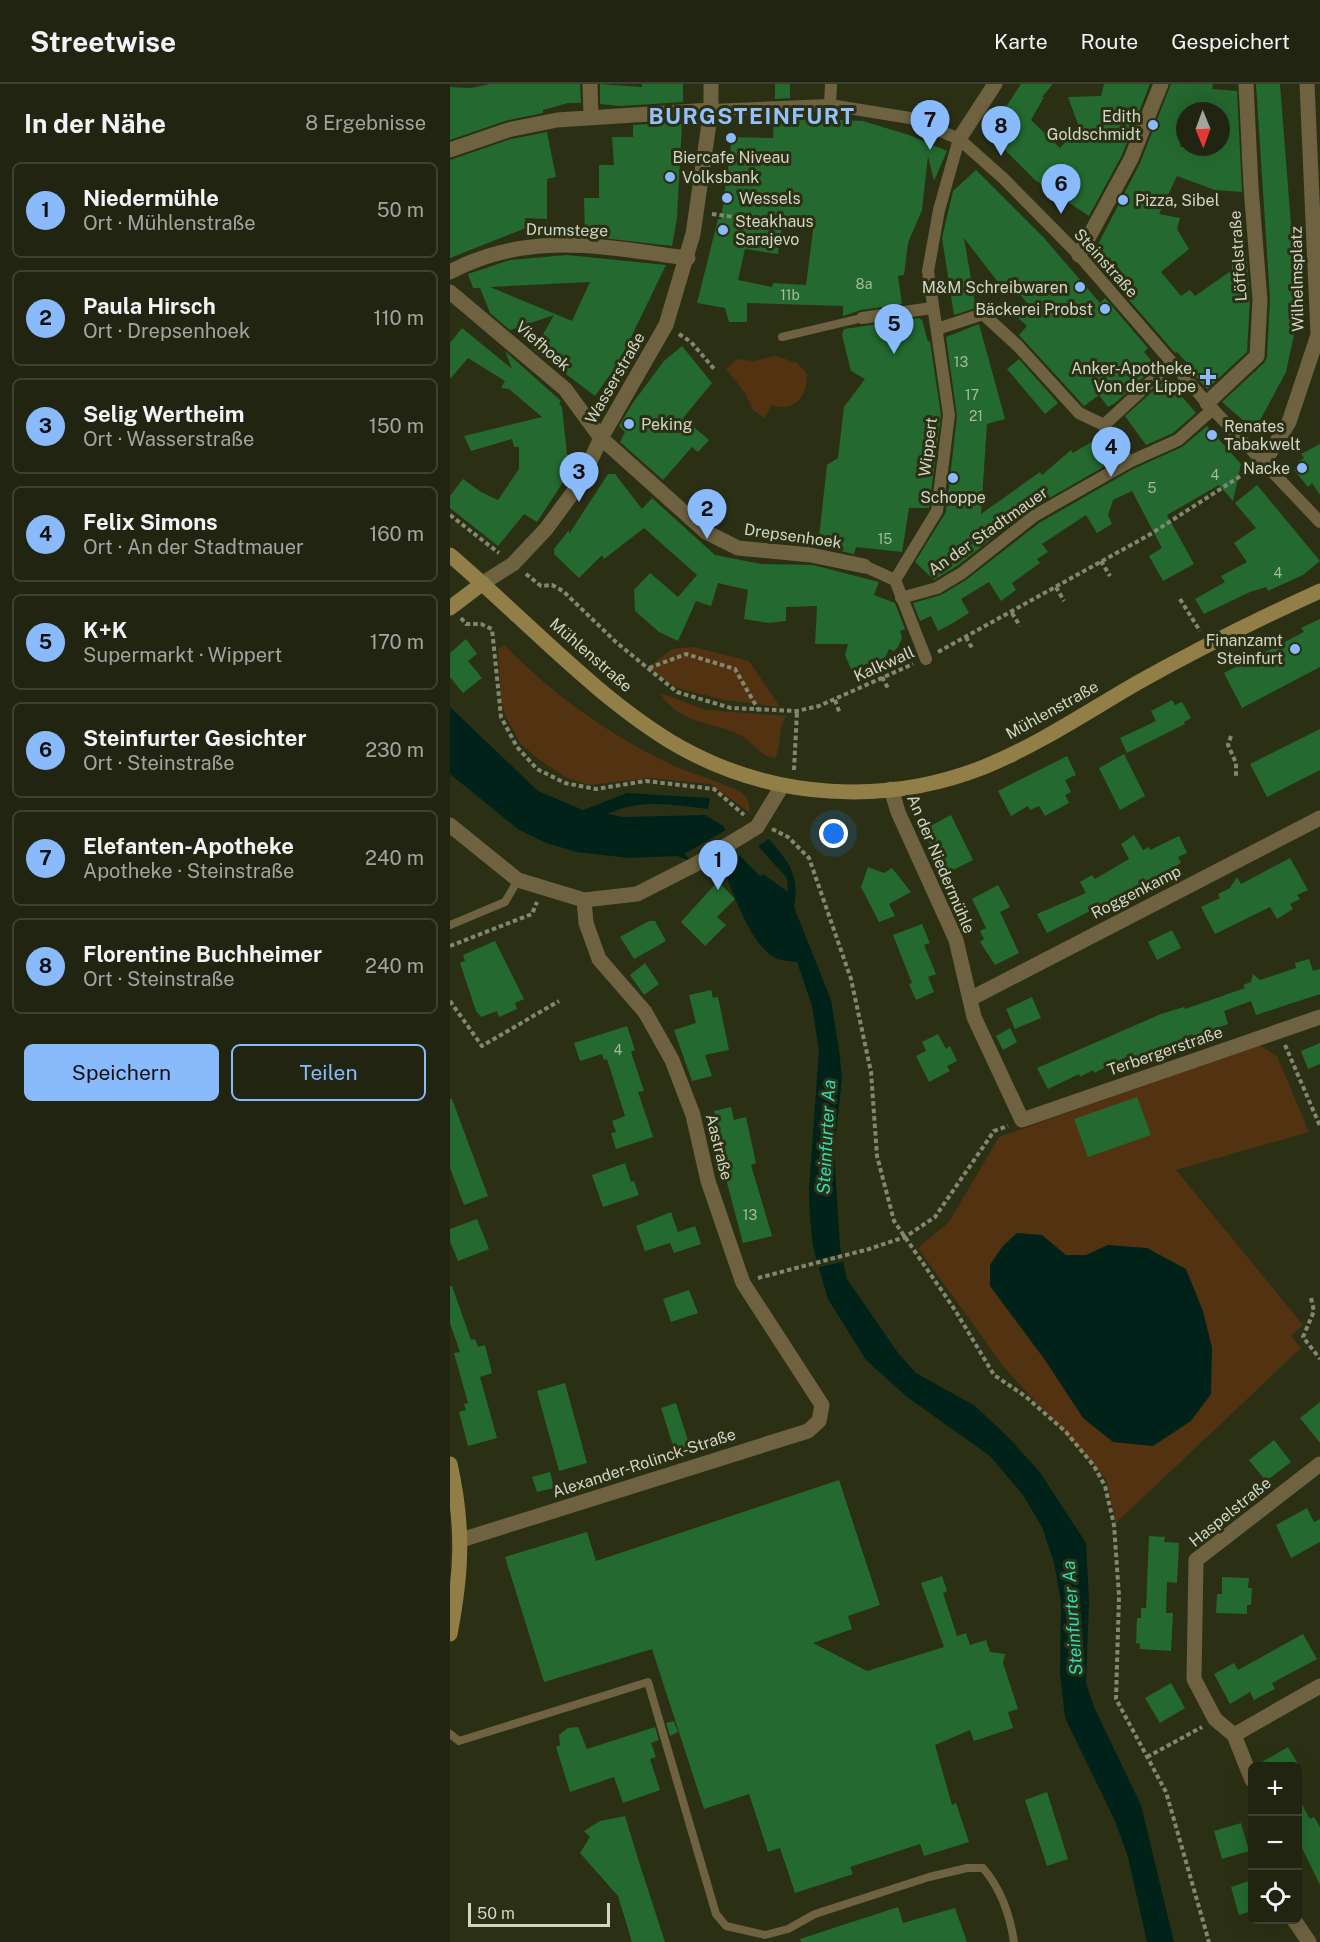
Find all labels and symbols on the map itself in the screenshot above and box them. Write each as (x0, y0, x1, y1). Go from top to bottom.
pin: 7 (910, 100, 950, 150)
north arrow (1176, 102, 1230, 156)
district label: BURGSTEINFURT (649, 103, 855, 129)
pin: 8 (982, 106, 1020, 156)
place label: Edith Goldschmidt (1047, 107, 1141, 144)
marker: Edith Goldschmidt (1146, 118, 1160, 132)
marker: Biercafe Niveau (724, 131, 738, 145)
place label: Biercafe Niveau (672, 148, 790, 167)
pin: 6 (1042, 164, 1080, 214)
place label: Volksbank (682, 168, 759, 187)
marker: Volksbank (663, 170, 677, 184)
place label: Wessels (739, 189, 800, 208)
marker: Wessels (720, 191, 734, 205)
place label: Pizza, Sibel (1135, 191, 1220, 210)
marker: Pizza, Sibel (1116, 193, 1130, 207)
street label: Löffelstraße (1225, 210, 1251, 302)
place label: Steakhaus Sarajevo (735, 212, 814, 249)
street label: Drumstege (526, 220, 608, 240)
marker: Steakhaus Sarajevo (716, 223, 730, 237)
street label: Steinstraße (1070, 225, 1142, 301)
street label: Wilhelmsplatz (1287, 226, 1307, 332)
house number: 8a (856, 276, 872, 292)
place label: M&M Schreibwaren (922, 278, 1068, 297)
marker: M&M Schreibwaren (1073, 280, 1087, 294)
house number: 11b (780, 287, 800, 303)
place label: Bäckerei Probst (975, 300, 1093, 319)
marker: Bäckerei Probst (1098, 302, 1112, 316)
pin: 5 (874, 304, 914, 354)
street label: Viefhoek (512, 317, 574, 375)
street label: Wasserstraße (581, 329, 649, 427)
house number: 13 (954, 354, 968, 370)
place label: Anker-Apotheke, Von der Lippe (1071, 359, 1196, 396)
marker: Anker-Apotheke, Von der Lippe (1201, 370, 1215, 384)
house number: 17 (965, 387, 979, 403)
house number: 21 (969, 408, 983, 424)
place label: Peking (641, 415, 692, 434)
street label: Wippert (915, 416, 941, 478)
marker: Peking (622, 417, 636, 431)
place label: Renates Tabakwelt (1224, 417, 1301, 454)
pin: 4 (1092, 428, 1130, 477)
marker: Renates Tabakwelt (1205, 428, 1219, 442)
pin: 3 (560, 452, 598, 502)
place label: Nacke (1243, 459, 1290, 478)
marker: Nacke (1295, 461, 1309, 475)
house number: 4 (1211, 467, 1220, 483)
marker: Schoppe (946, 471, 960, 485)
house number: 5 (1148, 480, 1157, 496)
street label: An der Stadtmauer (925, 483, 1051, 579)
place label: Schoppe (920, 488, 986, 507)
pin: 2 (688, 490, 726, 539)
street label: Drepsenhoek (743, 520, 843, 552)
house number: 15 (878, 531, 892, 547)
house number: 4 (1274, 565, 1283, 581)
street label: Mühlenstraße (546, 614, 636, 696)
place label: Finanzamt Steinfurt (1206, 631, 1283, 668)
street label: Kalkwall (851, 642, 917, 686)
marker: Finanzamt Steinfurt (1288, 642, 1302, 656)
street label: Mühlenstraße (1002, 677, 1102, 743)
street label: An der Niedermühle (903, 792, 979, 936)
your location (819, 819, 848, 848)
pin: 1 (698, 840, 738, 890)
street label: Roggenkamp (1088, 861, 1184, 923)
street label: Terbergerstraße (1105, 1022, 1225, 1080)
house number: 4 (614, 1042, 623, 1058)
water label: Steinfurter Aa (813, 1079, 839, 1195)
street label: Aastraße (702, 1112, 736, 1182)
house number: 13 (743, 1207, 757, 1223)
street label: Alexander-Rolinck-Straße (550, 1424, 738, 1502)
street label: Haspelstraße (1185, 1473, 1275, 1551)
water label: Steinfurter Aa (1058, 1560, 1086, 1676)
scale bar (468, 1900, 610, 1928)

